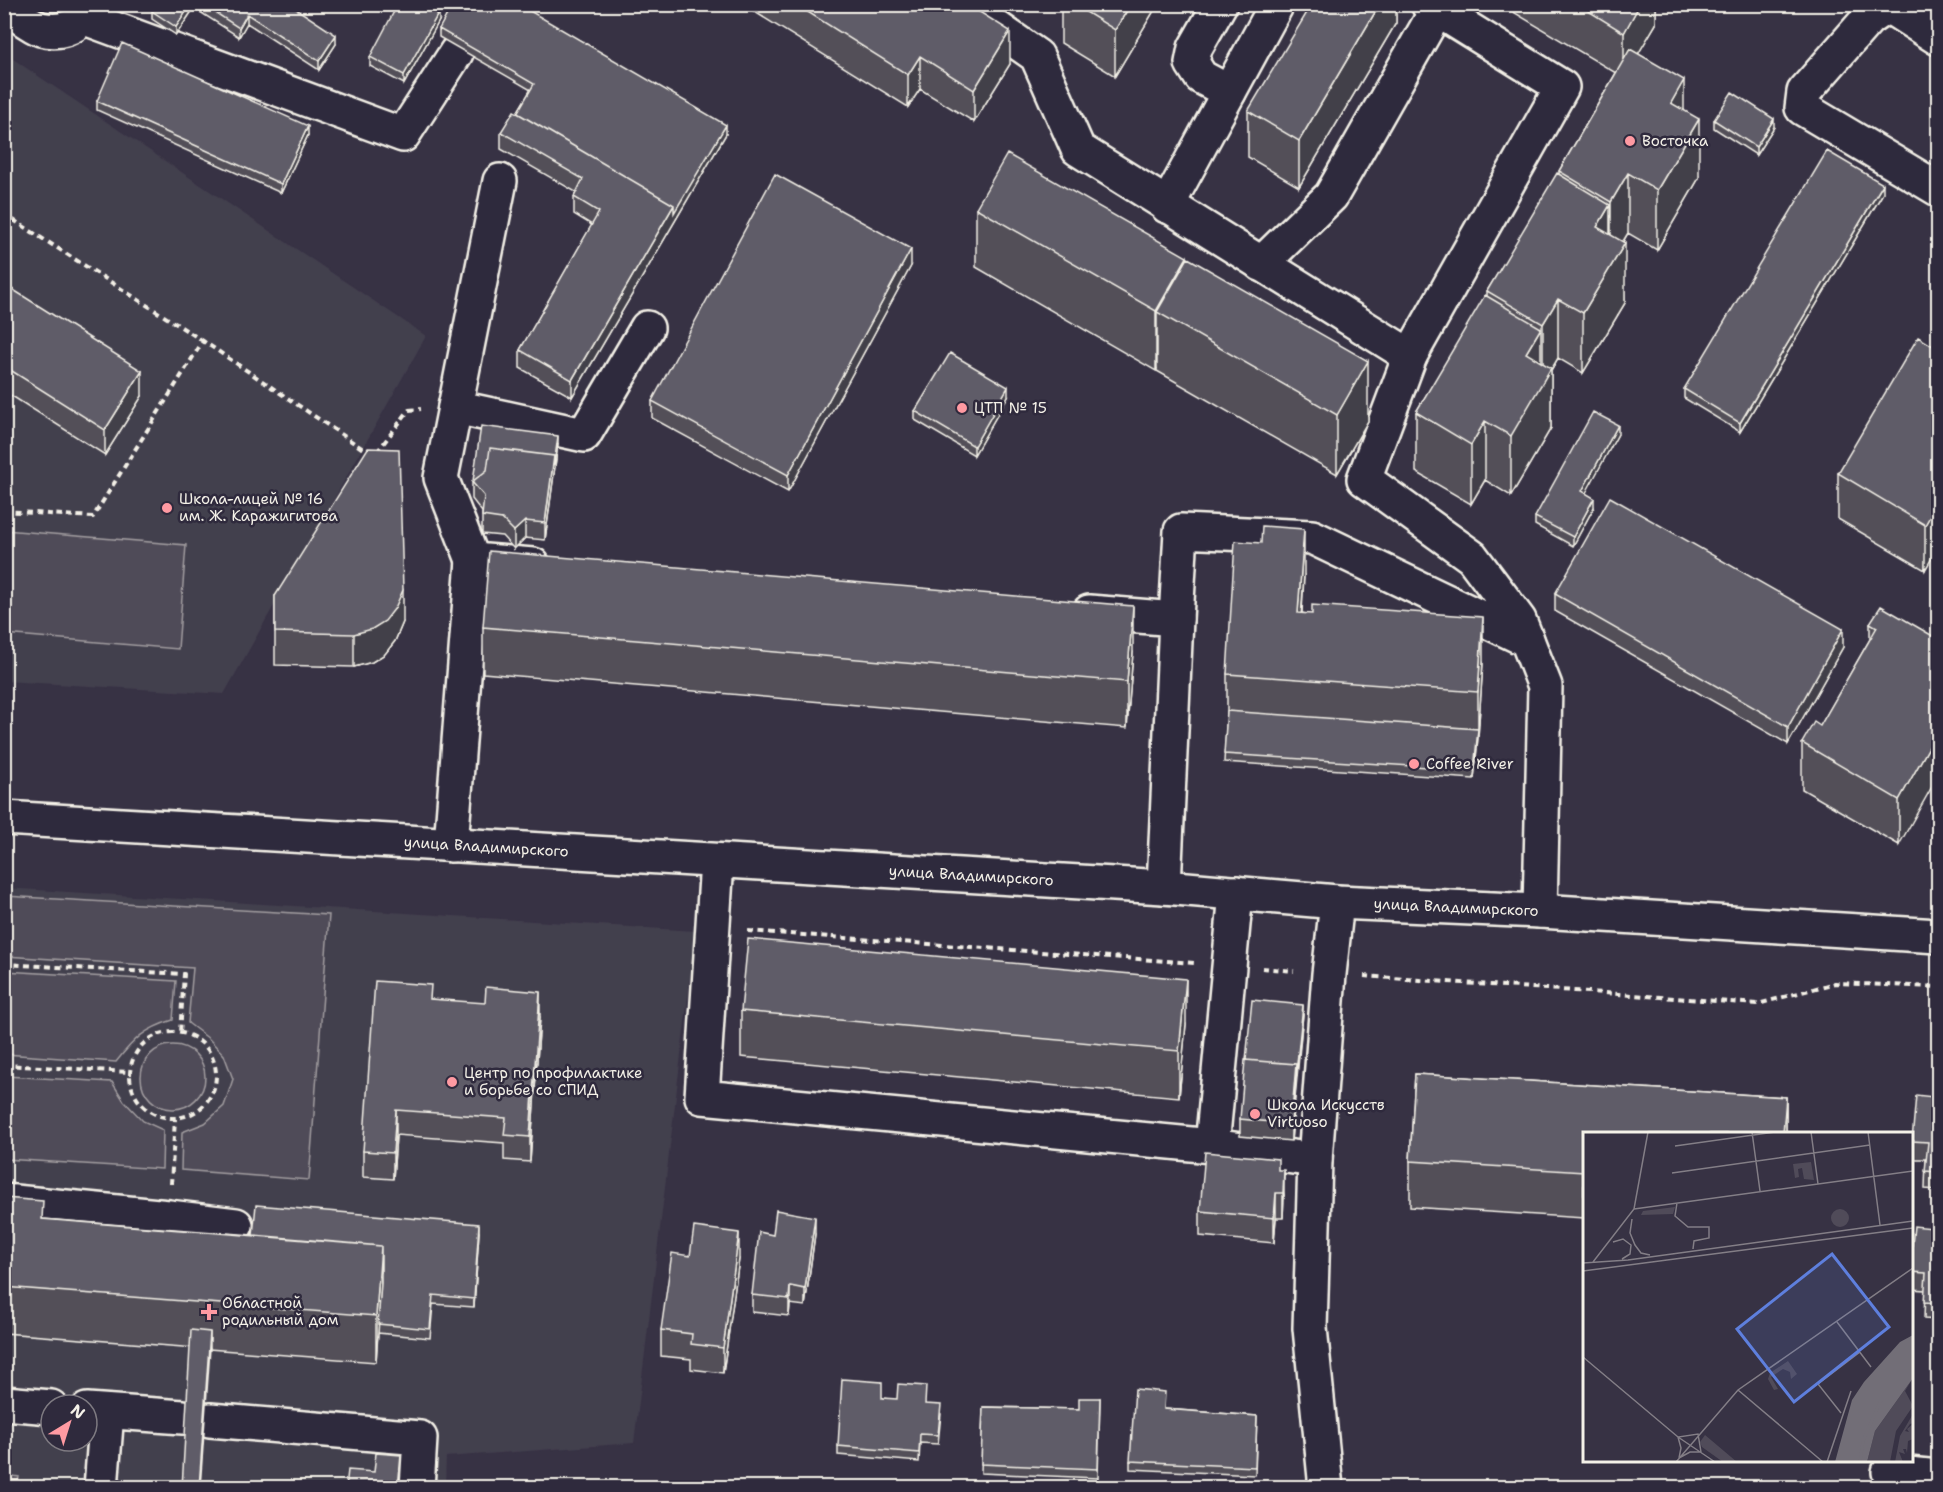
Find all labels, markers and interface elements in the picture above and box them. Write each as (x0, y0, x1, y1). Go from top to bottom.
place label: Восточка (1642, 131, 1709, 151)
marker: Восточка (1623, 134, 1637, 148)
place label: ЦТП № 15 (974, 398, 1047, 418)
marker: ЦТП № 15 (955, 401, 969, 415)
place label: Школа-лицей № 16 им. Ж. Каражигитова (179, 489, 339, 526)
marker: Школа-лицей № 16 им. Ж. Каражигитова (160, 501, 174, 515)
place label: Coffee River (1426, 754, 1514, 774)
marker: Coffee River (1407, 757, 1421, 771)
street label: улица Владимирского (403, 832, 569, 862)
street label: улица Владимирского (888, 861, 1054, 890)
street label: улица Владимирского (1373, 894, 1539, 921)
place label: Центр по профилактике и борьбе со СПИД (464, 1063, 642, 1100)
marker: Центр по профилактике и борьбе со СПИД (445, 1075, 459, 1089)
place label: Школа Искусств Virtuoso (1267, 1095, 1385, 1132)
marker: Школа Искусств Virtuoso (1248, 1107, 1262, 1121)
inset map (1583, 1132, 1913, 1462)
place label: Областной родильный дом (222, 1293, 339, 1330)
marker: Областной родильный дом (200, 1303, 218, 1321)
north arrow (39, 1393, 99, 1453)
text: N (66, 1399, 89, 1424)

